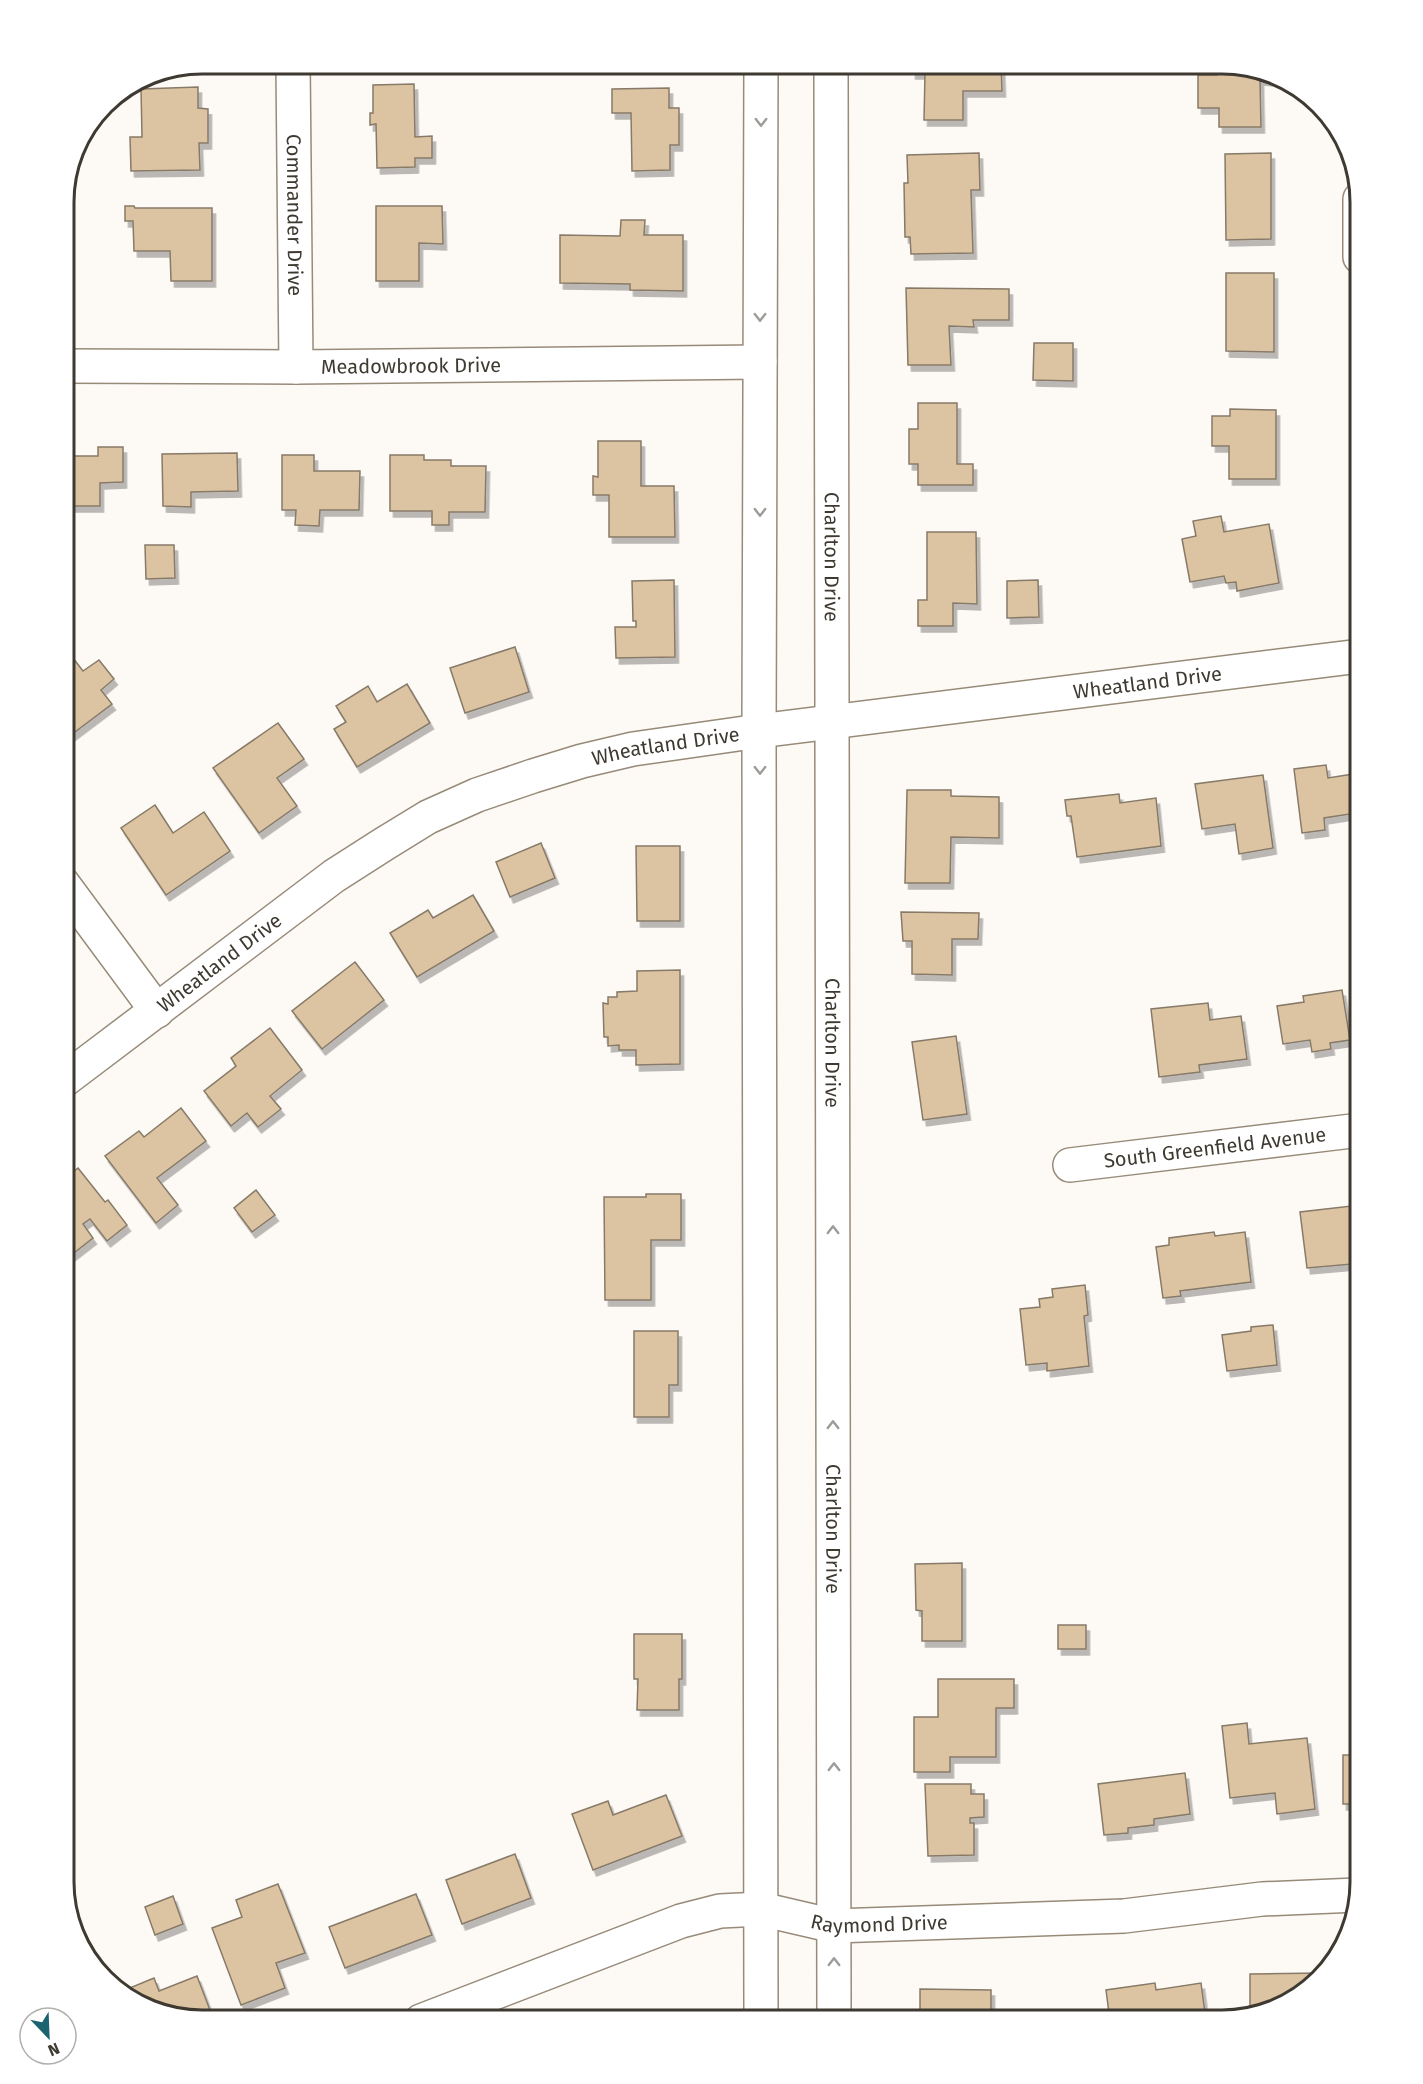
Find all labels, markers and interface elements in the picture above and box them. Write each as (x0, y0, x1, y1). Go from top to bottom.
one-way arrow (755, 117, 767, 126)
street label: Commander Drive (282, 134, 307, 296)
one-way arrow (754, 312, 766, 321)
street label: Meadowbrook Drive (321, 353, 501, 379)
street label: Charlton Drive (820, 492, 844, 622)
one-way arrow (754, 507, 766, 516)
street label: Wheatland Drive (1072, 661, 1223, 704)
street label: Wheatland Drive (589, 722, 741, 770)
one-way arrow (753, 765, 766, 774)
street label: Wheatland Drive (152, 908, 286, 1017)
street label: Charlton Drive (820, 978, 845, 1108)
street label: South Greenfield Avenue (1102, 1122, 1327, 1173)
one-way arrow (827, 1226, 840, 1235)
one-way arrow (827, 1421, 839, 1430)
street label: Charlton Drive (821, 1464, 845, 1594)
one-way arrow (828, 1763, 840, 1772)
street label: Raymond Drive (808, 1909, 948, 1938)
one-way arrow (828, 1958, 840, 1967)
north arrow (18, 2006, 78, 2066)
text: N (45, 2039, 62, 2060)

